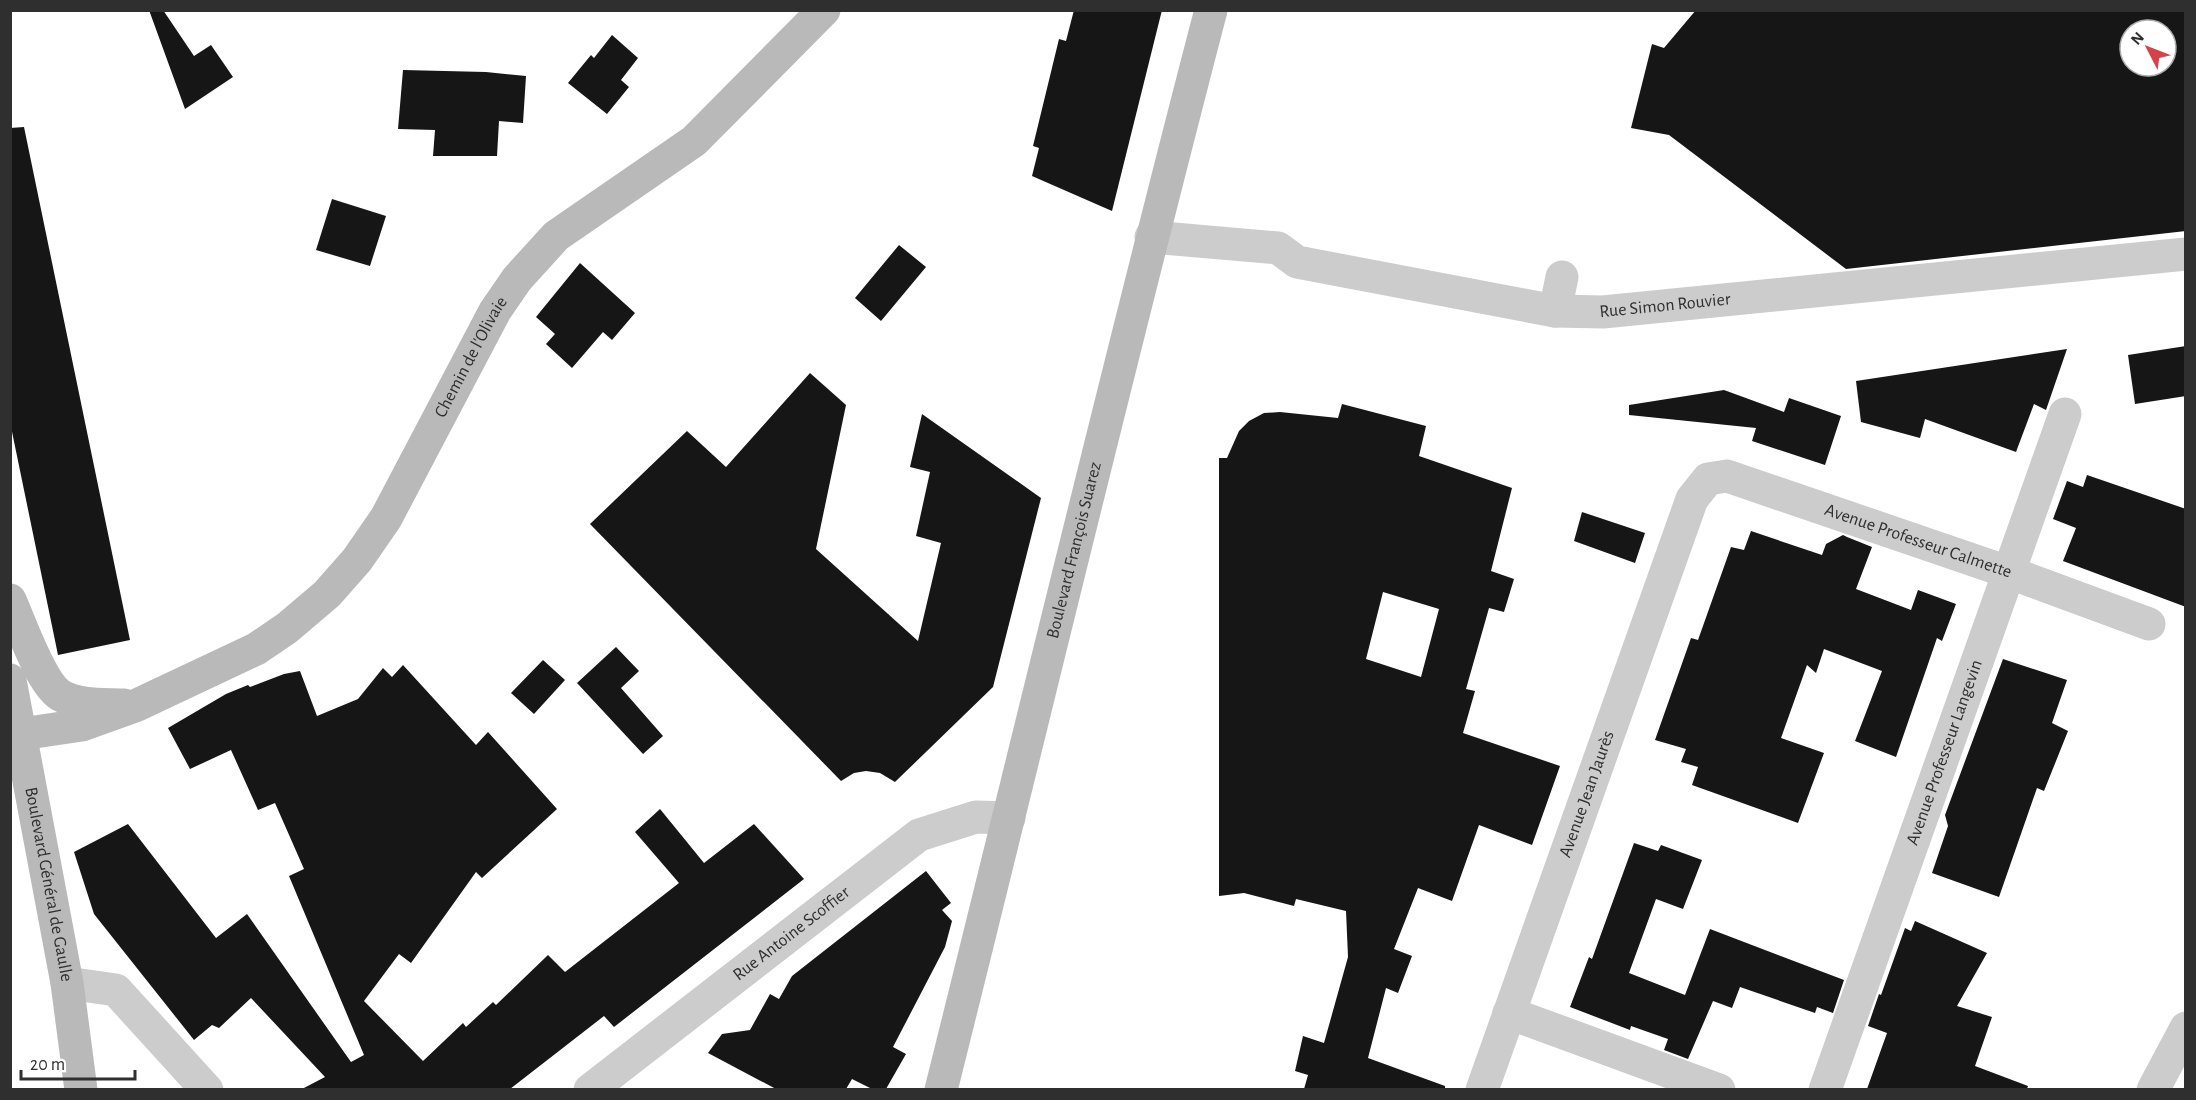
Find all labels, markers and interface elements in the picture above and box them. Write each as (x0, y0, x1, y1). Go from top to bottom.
north arrow (2118, 18, 2178, 78)
text: N (2128, 29, 2147, 48)
street label: Rue Simon Rouvier (1599, 290, 1732, 321)
street label: Chemin de l'Olivaie (431, 293, 511, 421)
street label: Boulevard François Suarez (1044, 460, 1105, 640)
street label: Avenue Professeur Calmette (1822, 501, 2014, 582)
street label: Avenue Professeur Langevin (1904, 658, 1986, 848)
street label: Avenue Jean Jaurès (1556, 729, 1618, 860)
street label: Boulevard Général de Gaulle (21, 786, 76, 983)
street label: Rue Antoine Scoffier (730, 883, 853, 984)
scale bar (21, 1043, 135, 1081)
text: 20 m (30, 1056, 65, 1074)

